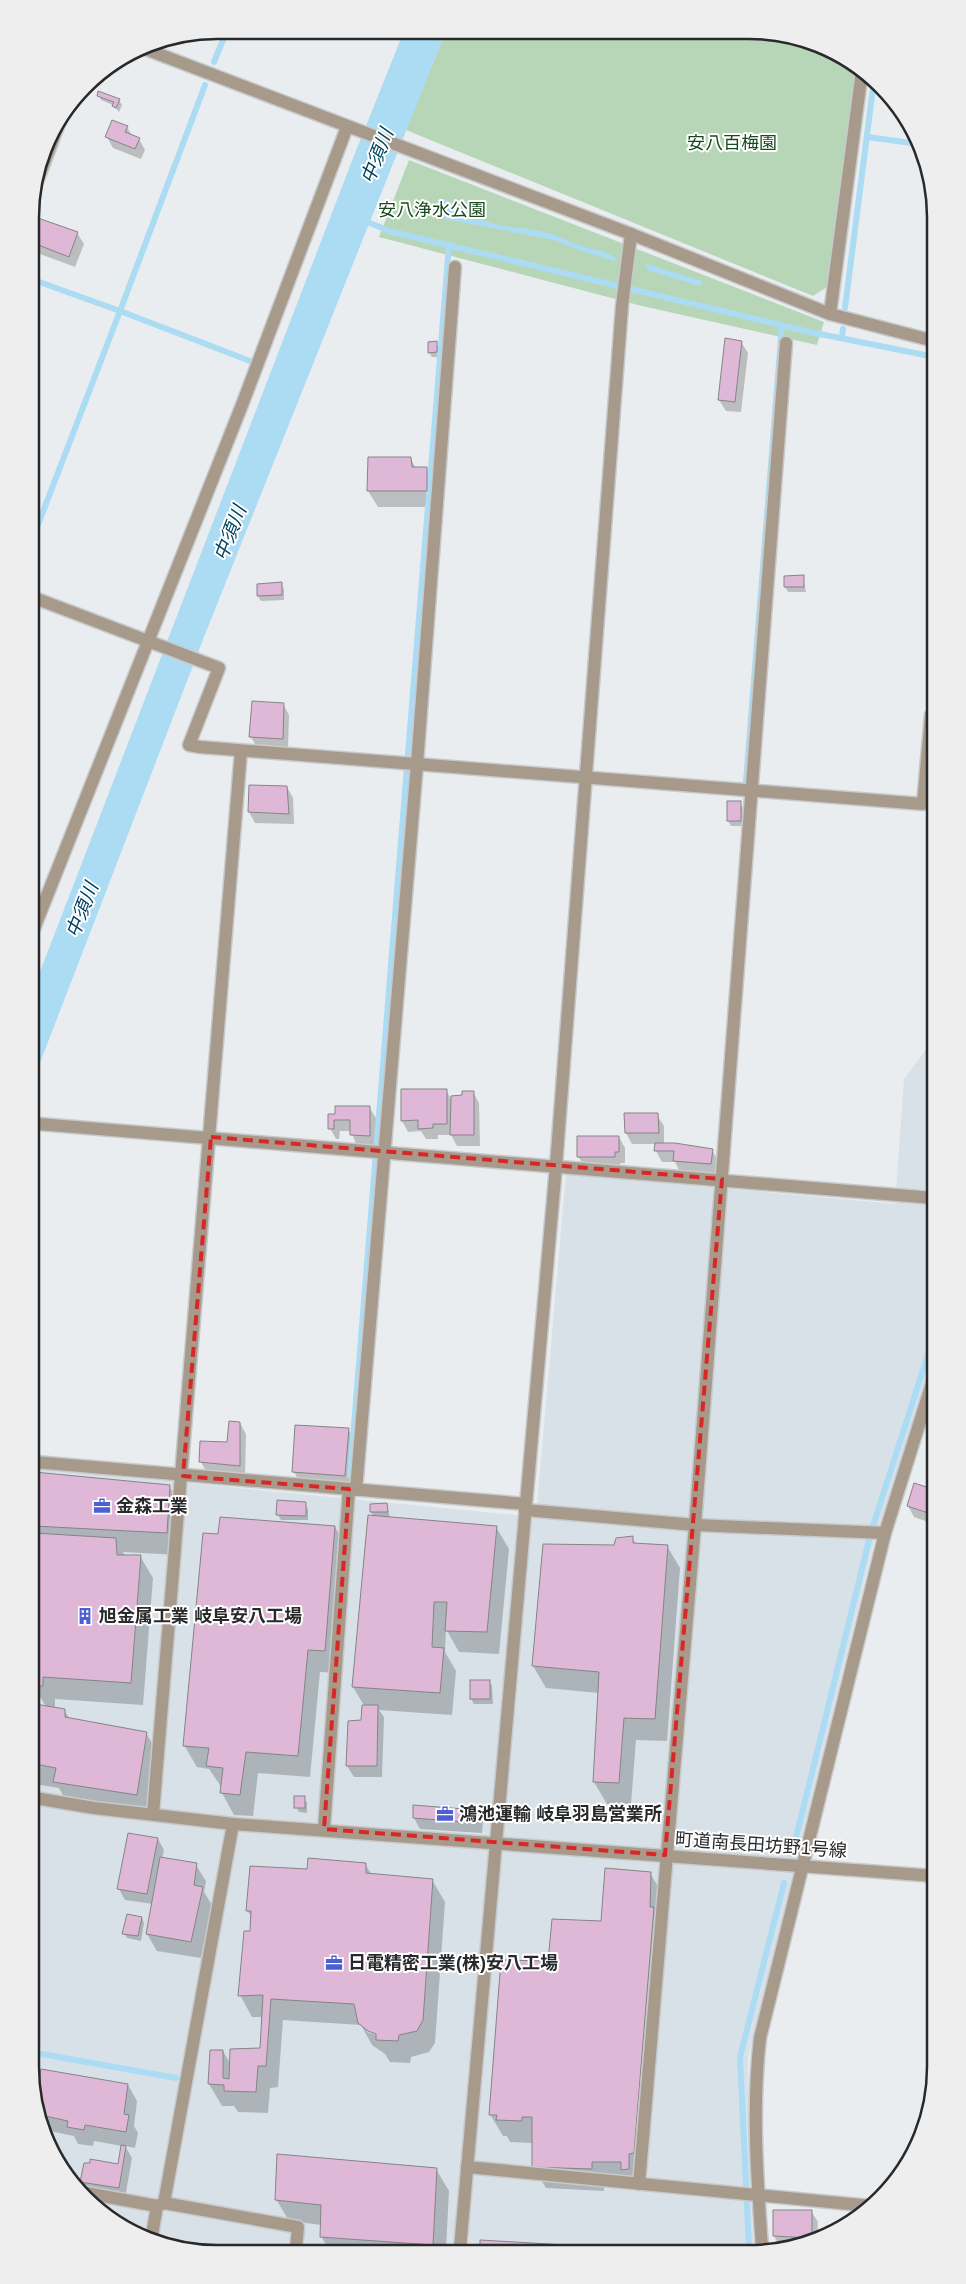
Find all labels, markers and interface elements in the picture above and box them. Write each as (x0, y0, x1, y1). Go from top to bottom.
water label: 中須川 (357, 124, 398, 186)
park label: 安八百梅園 (687, 133, 777, 153)
park label: 安八浄水公園 (378, 200, 486, 220)
water label: 中須川 (210, 501, 251, 563)
water label: 中須川 (62, 878, 103, 940)
office icon: 金森工業 (92, 1496, 112, 1516)
place label: 金森工業 (116, 1496, 188, 1516)
building icon: 旭金属工業 岐阜安八工場 (75, 1606, 95, 1626)
place label: 旭金属工業 岐阜安八工場 (99, 1606, 302, 1626)
office icon: 鴻池運輸 岐阜羽島営業所 (435, 1804, 455, 1824)
place label: 鴻池運輸 岐阜羽島営業所 (459, 1804, 662, 1824)
street label: 町道南長田坊野1号線 (675, 1829, 847, 1861)
office icon: 日電精密工業(株)安八工場 (324, 1953, 344, 1973)
place label: 日電精密工業(株)安八工場 (348, 1953, 558, 1973)

